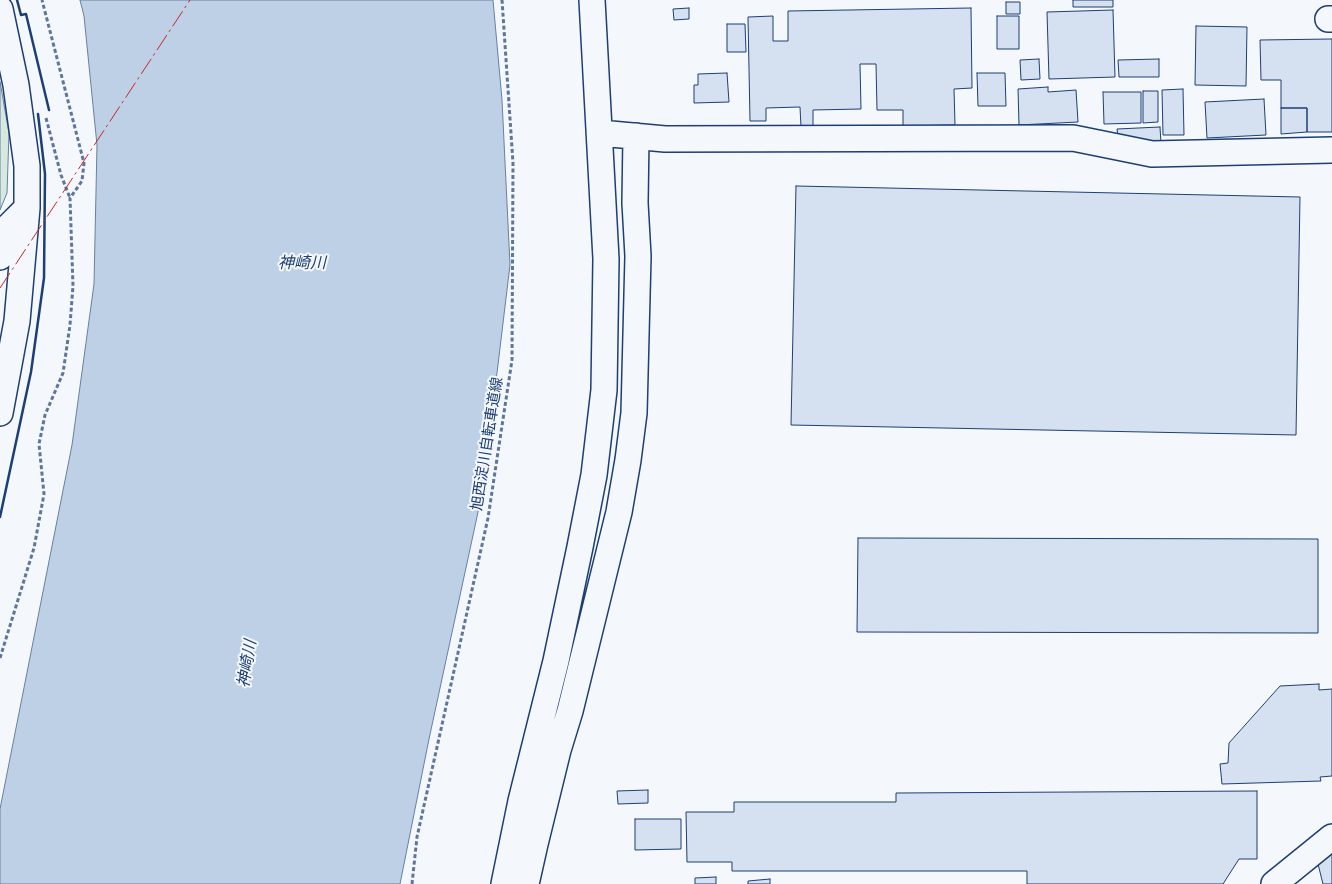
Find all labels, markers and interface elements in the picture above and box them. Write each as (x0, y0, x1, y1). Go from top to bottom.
water label: 神崎川 (278, 254, 326, 274)
street label: 旭西淀川自転車道線 (469, 376, 507, 512)
water label: 神崎川 (235, 639, 261, 689)

